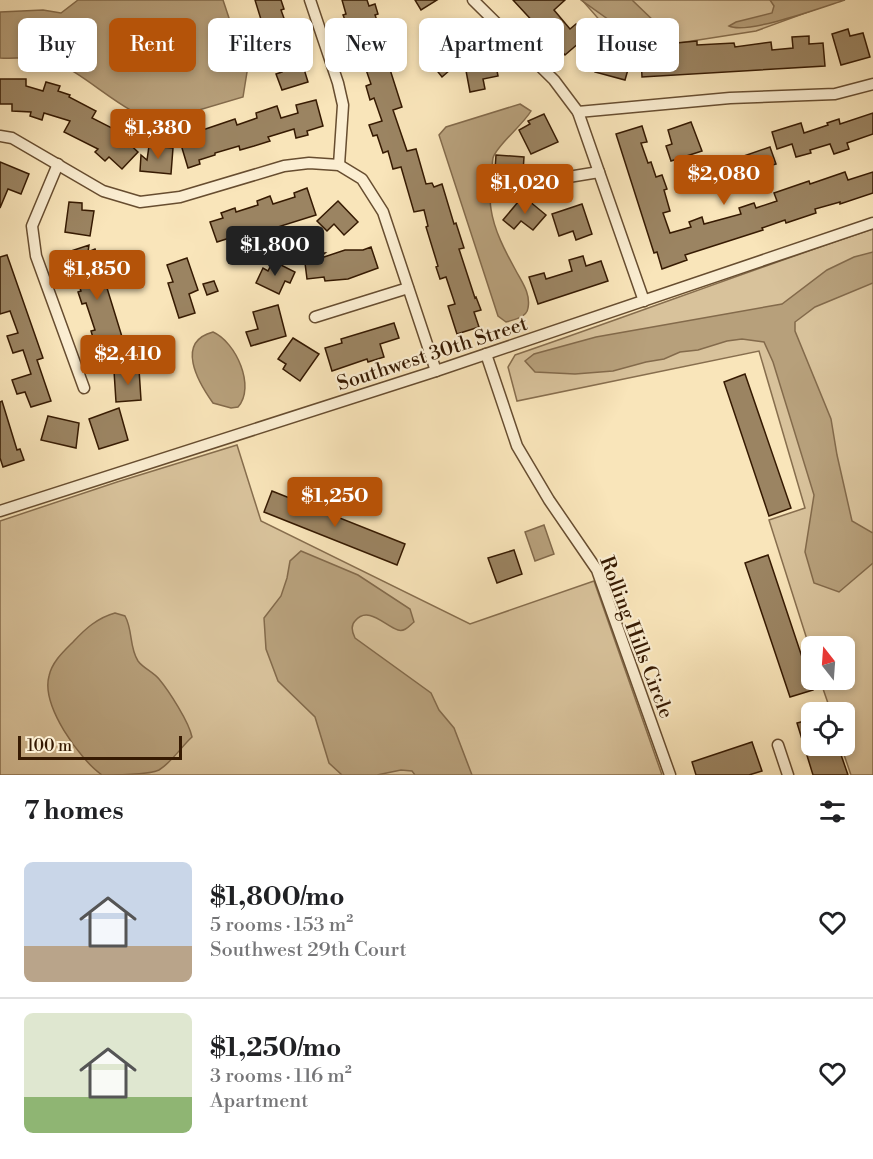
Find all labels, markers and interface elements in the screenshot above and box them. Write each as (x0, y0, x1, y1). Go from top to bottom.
chip: Buy (18, 18, 97, 72)
chip: Rent (109, 18, 196, 72)
chip: Filters (208, 18, 313, 72)
chip: New (325, 18, 407, 72)
chip: Apartment (419, 18, 564, 72)
chip: House (576, 18, 679, 72)
pin: $1,380 (109, 109, 207, 160)
text: $1,380 (124, 116, 192, 141)
pin: $2,080 (675, 155, 773, 206)
text: $2,080 (688, 162, 760, 187)
pin: $1,020 (476, 164, 574, 215)
text: $1,020 (490, 171, 560, 196)
pin: $1,800 (226, 226, 324, 277)
text: $1,800 (240, 233, 310, 258)
pin: $1,850 (48, 250, 146, 301)
text: $1,850 (63, 257, 131, 282)
street label: Southwest 30th Street (334, 312, 531, 397)
pin: $2,410 (79, 335, 177, 386)
text: $2,410 (94, 342, 162, 367)
pin: $1,250 (286, 477, 384, 528)
text: $1,250 (301, 484, 369, 509)
street label: Rolling Hills Circle (593, 553, 678, 722)
north arrow (801, 636, 855, 690)
map controls (801, 636, 855, 756)
button: locate (801, 702, 855, 756)
scale bar (18, 733, 182, 760)
text: 100 m (27, 736, 72, 756)
text: 7 homes (24, 795, 124, 827)
icon: filters (816, 795, 849, 828)
text: $1,800/mo (210, 881, 345, 913)
icon: home (72, 886, 144, 958)
icon: heart (816, 906, 849, 939)
text: 5 rooms · 153 m² (210, 913, 353, 938)
text: Southwest 29th Court (210, 938, 407, 963)
text: $1,250/mo (210, 1032, 341, 1064)
icon: home (72, 1037, 144, 1109)
icon: heart (816, 1057, 849, 1090)
text: 3 rooms · 116 m² (210, 1064, 352, 1089)
text: Apartment (210, 1089, 308, 1114)

